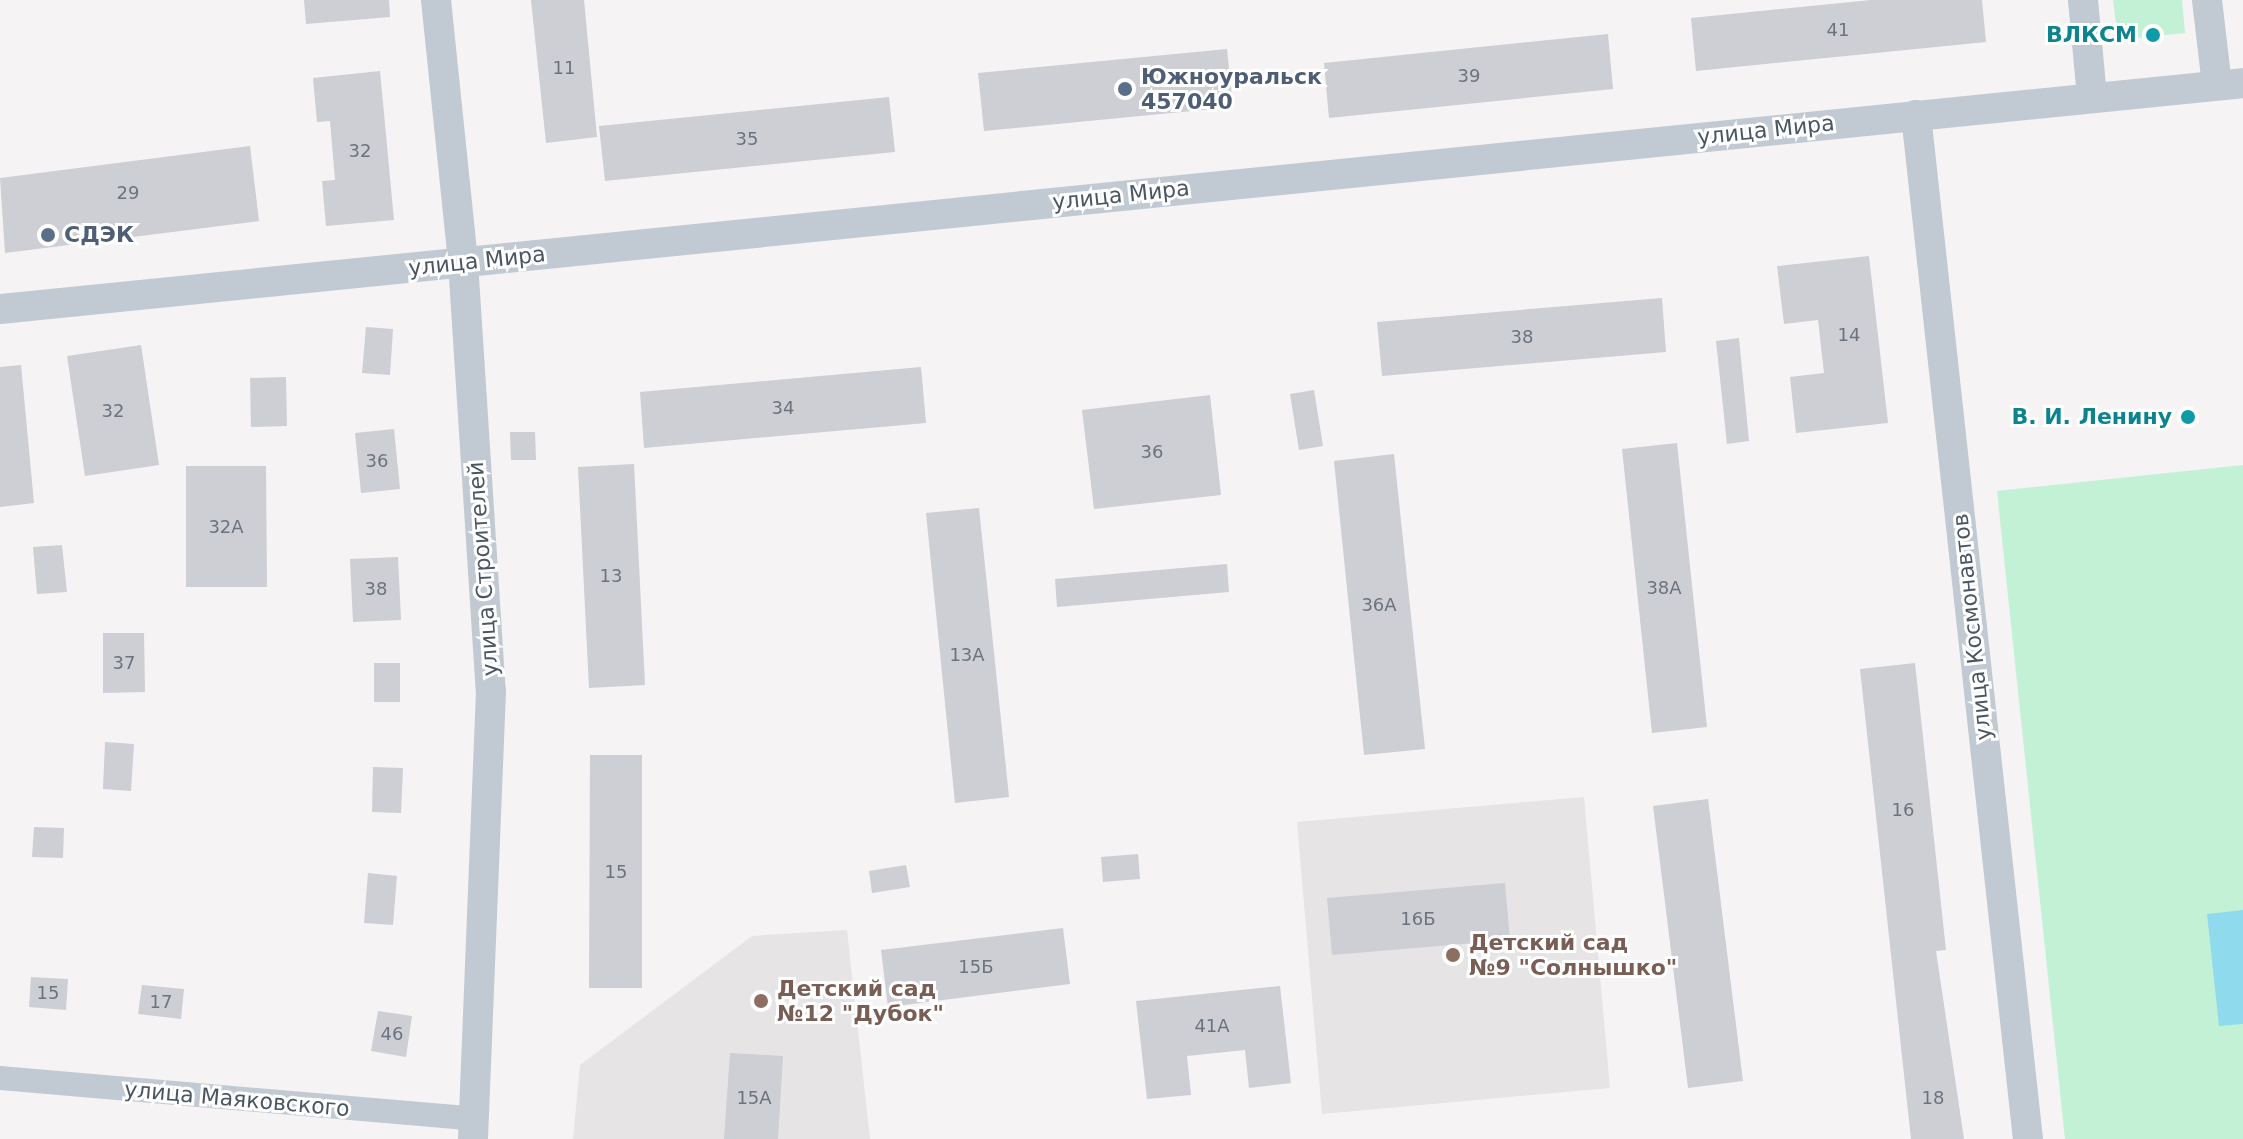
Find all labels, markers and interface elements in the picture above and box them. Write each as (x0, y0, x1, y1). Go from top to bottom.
house number: 41 (1827, 19, 1849, 41)
place label: ВЛКСМ (2046, 22, 2137, 48)
marker: ВЛКСМ (2144, 26, 2162, 44)
house number: 11 (553, 57, 575, 79)
place label: Южноуральск 457040 (1141, 63, 1322, 114)
house number: 39 (1458, 65, 1480, 87)
marker: Южноуральск 457040 (1116, 80, 1134, 98)
street label: улица Мира (1696, 110, 1836, 150)
house number: 35 (736, 128, 758, 150)
house number: 32 (349, 140, 371, 162)
street label: улица Мира (1051, 175, 1191, 215)
house number: 29 (117, 182, 139, 204)
place label: СДЭК (64, 222, 134, 248)
marker: СДЭК (39, 226, 57, 244)
street label: улица Мира (407, 241, 547, 281)
house number: 14 (1838, 324, 1860, 346)
house number: 38 (1511, 326, 1533, 348)
house number: 34 (772, 397, 794, 419)
house number: 32 (102, 400, 124, 422)
place label: В. И. Ленину (2011, 404, 2172, 430)
marker: В. И. Ленину (2179, 408, 2197, 426)
house number: 36 (1141, 441, 1163, 463)
house number: 36 (366, 450, 388, 472)
street label: улица Строителей (462, 461, 504, 677)
street label: улица Космонавтов (1947, 512, 1997, 742)
house number: 32А (208, 516, 244, 538)
house number: 13 (600, 565, 622, 587)
house number: 38А (1646, 577, 1682, 599)
house number: 38 (365, 578, 387, 600)
house number: 36А (1361, 594, 1397, 616)
house number: 13А (949, 644, 985, 666)
house number: 37 (113, 652, 135, 674)
house number: 16 (1892, 799, 1914, 821)
house number: 15 (605, 861, 627, 883)
house number: 16Б (1400, 908, 1436, 930)
place label: Детский сад №9 "Солнышко" (1469, 929, 1677, 980)
marker: Детский сад №9 "Солнышко" (1444, 946, 1462, 964)
house number: 15Б (958, 956, 994, 978)
place label: Детский сад №12 "Дубок" (777, 975, 944, 1026)
house number: 15 (37, 982, 59, 1004)
house number: 17 (150, 991, 172, 1013)
marker: Детский сад №12 "Дубок" (752, 992, 770, 1010)
house number: 41А (1194, 1015, 1230, 1037)
house number: 46 (381, 1023, 403, 1045)
street label: улица Маяковского (123, 1076, 351, 1122)
house number: 15А (736, 1087, 772, 1109)
house number: 18 (1922, 1087, 1944, 1109)

